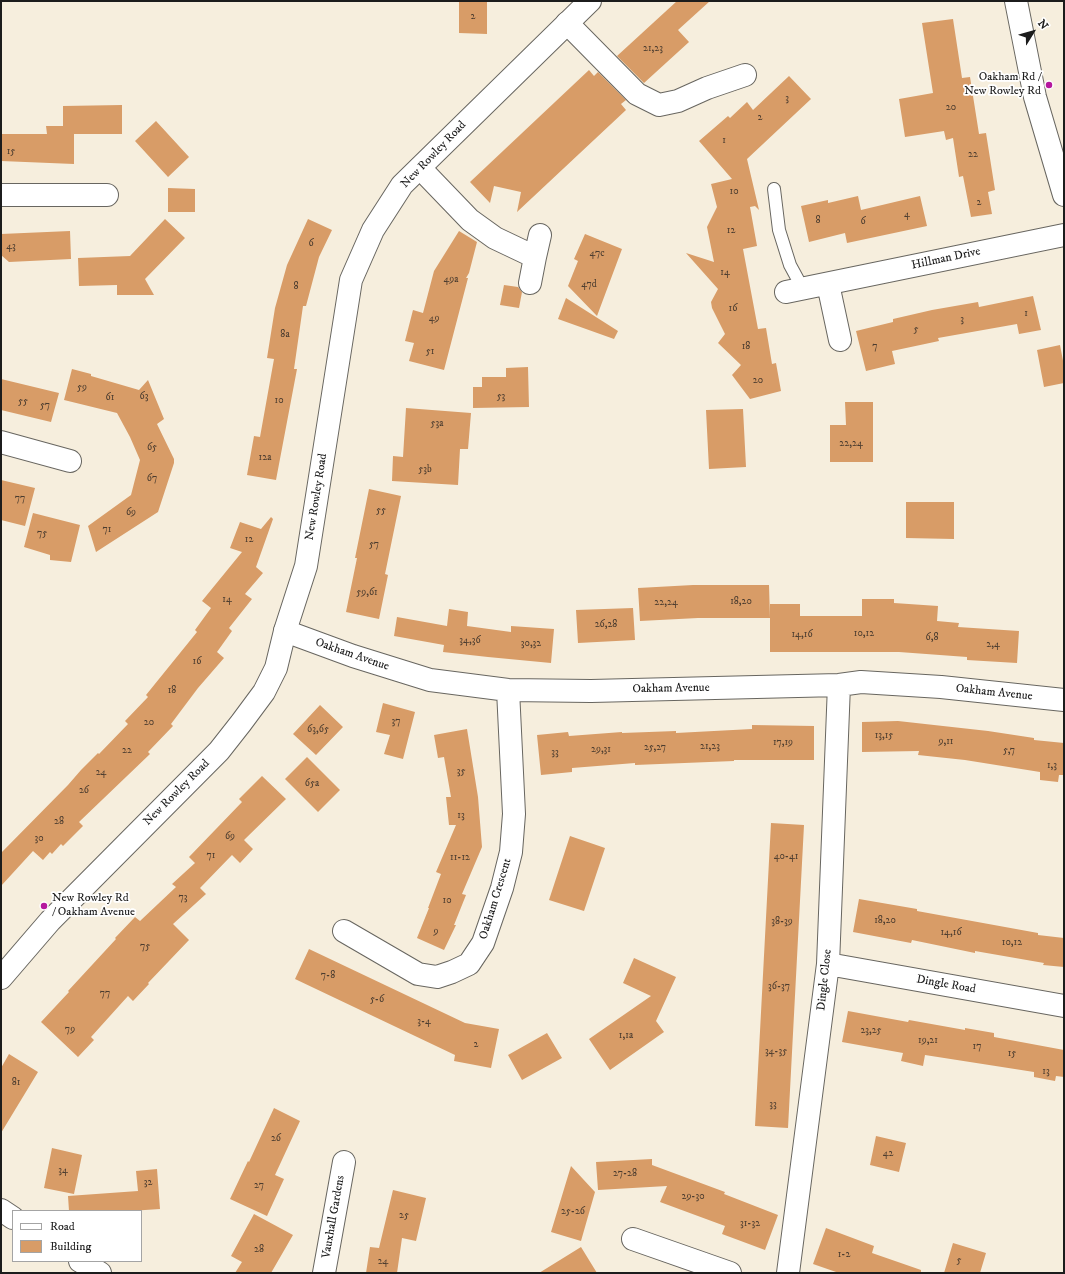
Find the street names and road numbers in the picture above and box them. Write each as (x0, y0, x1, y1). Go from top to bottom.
street label: New Rowley Road (398, 118, 470, 192)
street label: Hillman Drive (910, 245, 982, 273)
street label: New Rowley Road (303, 453, 331, 541)
street label: Oakham Avenue (313, 636, 391, 674)
street label: Oakham Avenue (632, 681, 710, 697)
street label: Oakham Avenue (955, 682, 1033, 704)
street label: New Rowley Road (141, 757, 213, 829)
street label: Oakham Crescent (477, 857, 515, 941)
street label: Dingle Close (815, 949, 835, 1011)
street label: Dingle Road (915, 973, 977, 997)
street label: Vauxhall Gardens (320, 1174, 348, 1260)

